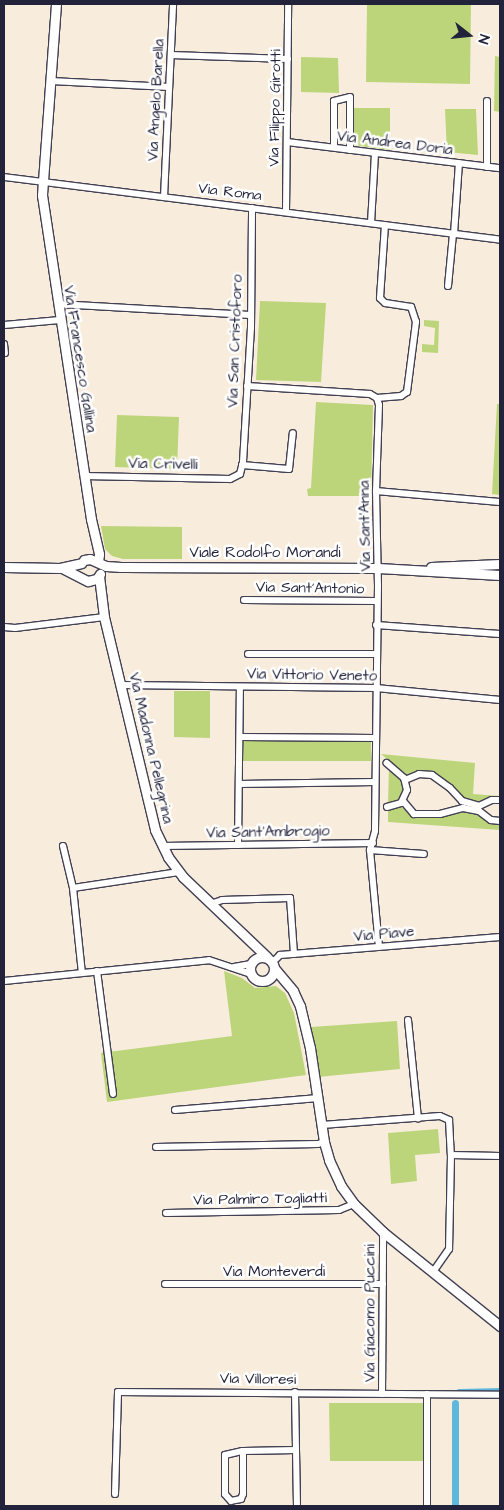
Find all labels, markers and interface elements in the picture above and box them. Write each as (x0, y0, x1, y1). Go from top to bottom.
north arrow (444, 10, 494, 60)
text: N (473, 32, 494, 46)
street label: Via Angelo Barella (144, 39, 168, 161)
street label: Via Filippo Girotti (265, 49, 285, 167)
street label: Via Andrea Doria (336, 127, 454, 159)
street label: Via Roma (197, 179, 263, 205)
street label: Via San Cristoforo (224, 274, 246, 408)
street label: Via Francesco Gallina (60, 284, 100, 434)
street label: Via Crivelli (128, 454, 198, 474)
street label: Via Sant'Anna (355, 480, 375, 572)
street label: Viale Rodolfo Morandi (190, 544, 340, 562)
street label: Via Sant'Antonio (256, 578, 364, 598)
street label: Via Vittorio Veneto (247, 665, 377, 685)
street label: Via Madonna Pellegrina (125, 671, 177, 825)
street label: Via Sant'Ambrogio (206, 822, 330, 842)
street label: Via Piave (353, 922, 415, 946)
street label: Via Palmiro Togliatti (193, 1189, 327, 1209)
street label: Via Giacomo Puccini (361, 1244, 379, 1382)
street label: Via Monteverdi (223, 1263, 325, 1281)
street label: Via Villoresi (220, 1369, 296, 1389)

